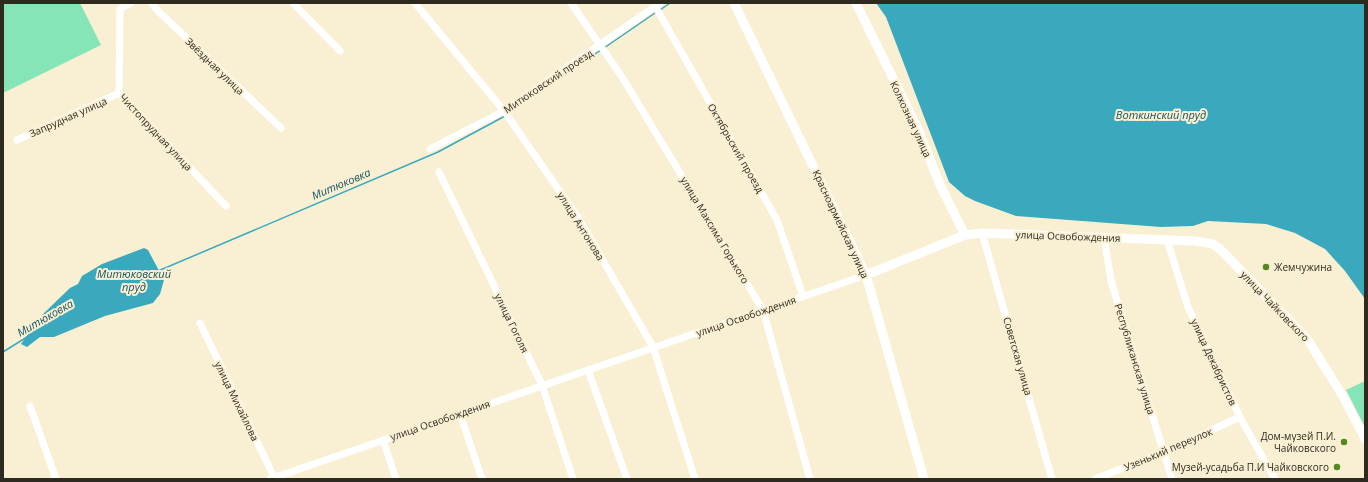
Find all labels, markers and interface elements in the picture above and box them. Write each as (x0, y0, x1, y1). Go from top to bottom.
street label: Звёздная улица (183, 34, 247, 98)
street label: Митюковский проезд (501, 46, 596, 116)
street label: Колхозная улица (887, 78, 935, 160)
street label: Чистопрудная улица (117, 90, 195, 174)
street label: Запрудная улица (27, 94, 109, 140)
street label: Октябрьский проезд (705, 101, 767, 195)
water label: Воткинский пруд (1116, 107, 1206, 122)
water label: Митюковка (309, 164, 373, 203)
street label: Красноармейская улица (810, 167, 872, 281)
street label: улица Максима Горького (677, 174, 753, 286)
street label: улица Антонова (554, 189, 608, 263)
street label: улица Освобождения (1015, 227, 1121, 245)
place label: Жемчужина (1274, 260, 1332, 274)
marker: Жемчужина (1261, 262, 1271, 272)
water label: Митюковский пруд (97, 266, 172, 294)
street label: улица Чайковского (1237, 267, 1313, 345)
street label: улица Гоголя (492, 291, 532, 355)
street label: улица Освобождения (694, 292, 798, 340)
water label: Митюковка (14, 295, 76, 340)
street label: Республиканская улица (1111, 302, 1159, 416)
street label: Советская улица (1000, 315, 1036, 397)
street label: улица Декабристов (1188, 316, 1240, 408)
street label: улица Михайлова (212, 359, 262, 443)
street label: улица Освобождения (388, 396, 492, 444)
street label: Узенький переулок (1122, 424, 1215, 474)
place label: Дом-музей П.И. Чайковского (1261, 429, 1336, 455)
marker: Дом-музей П.И. Чайковского (1339, 437, 1349, 447)
place label: Музей-усадьба П.И Чайковского (1172, 460, 1329, 474)
marker: Музей-усадьба П.И Чайковского (1332, 462, 1342, 472)

